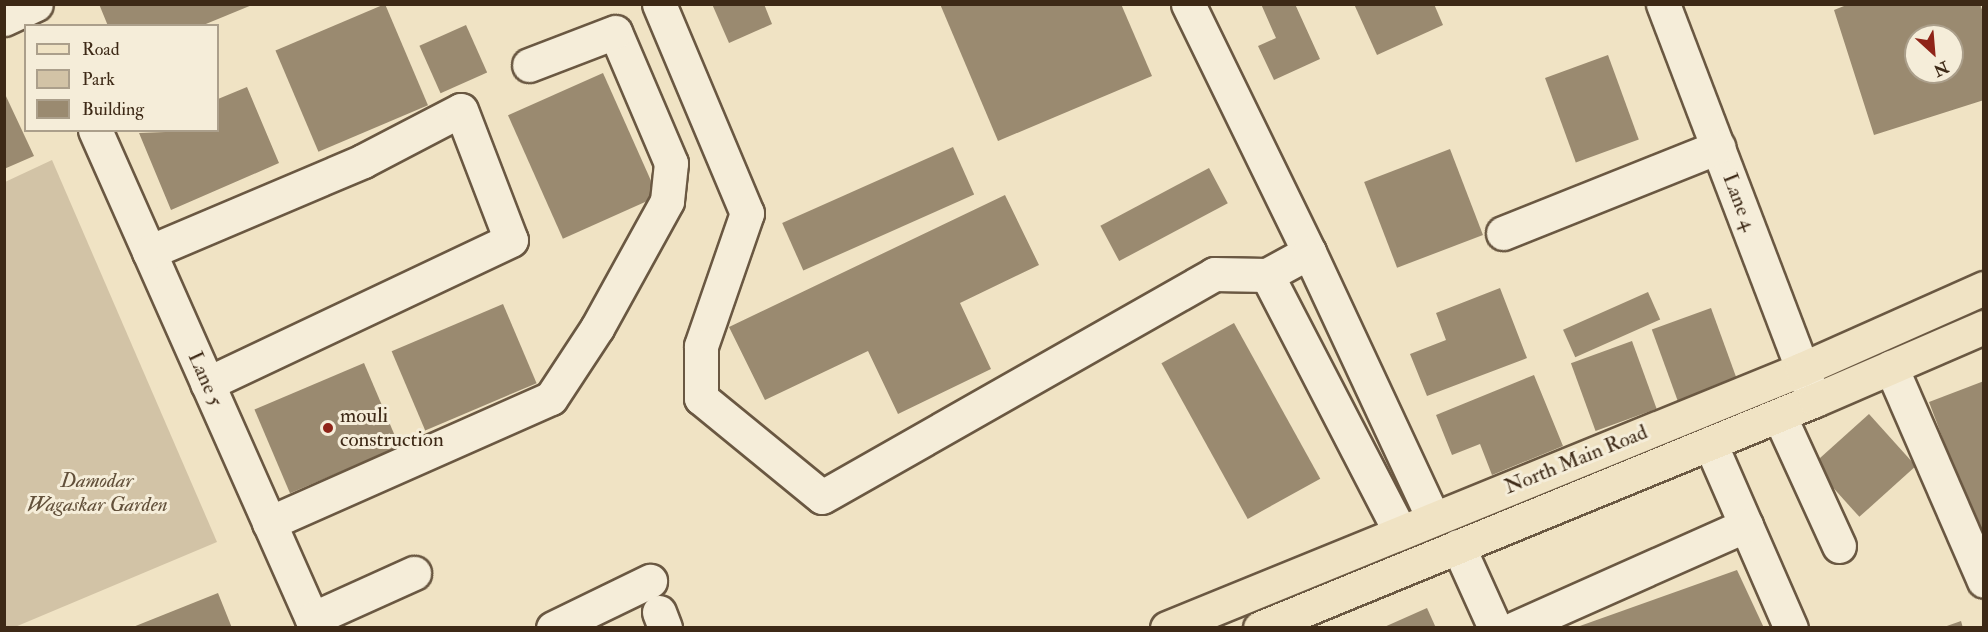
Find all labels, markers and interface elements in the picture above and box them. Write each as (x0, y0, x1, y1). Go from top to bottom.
legend (24, 24, 219, 132)
north arrow (1904, 24, 1964, 84)
text: Road (82, 38, 120, 61)
text: N (1930, 56, 1952, 81)
text: Park (82, 68, 115, 91)
text: Building (82, 98, 144, 121)
street label: Lane 4 (1717, 170, 1761, 234)
street label: Lane 5 (182, 348, 228, 410)
place label: mouli construction (340, 403, 444, 453)
street label: North Main Road (1501, 420, 1651, 500)
marker: mouli construction (321, 421, 335, 435)
park label: Damodar Wagaskar Garden (26, 468, 168, 518)

